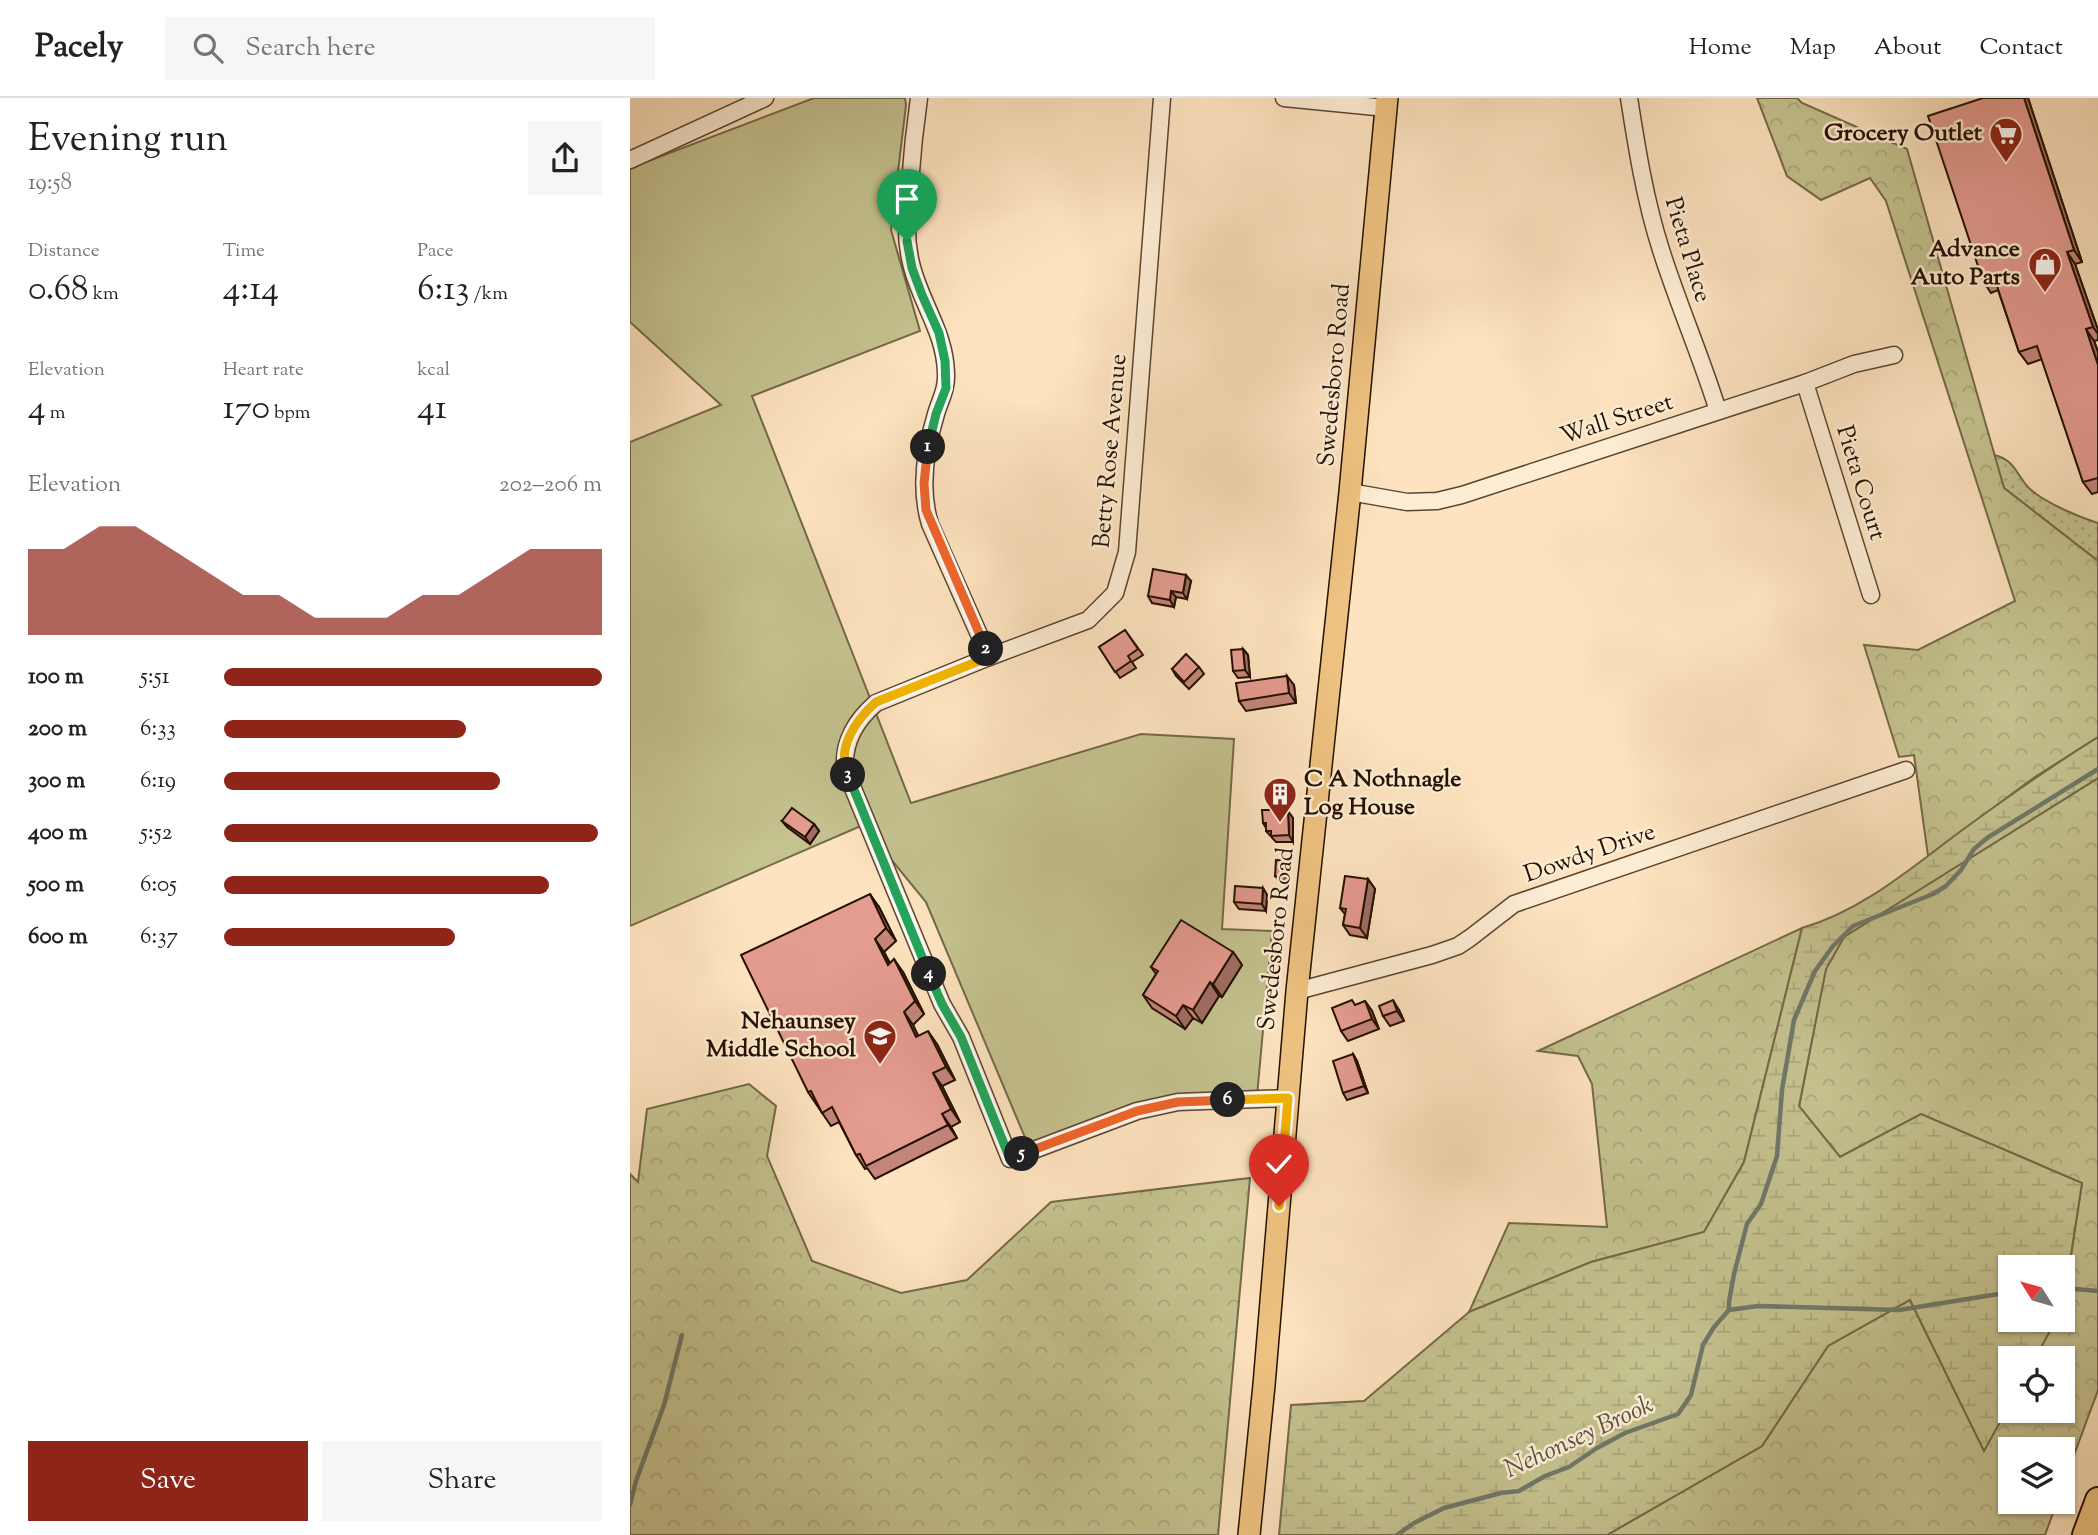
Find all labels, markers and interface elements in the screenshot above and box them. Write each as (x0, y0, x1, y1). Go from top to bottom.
search box (165, 17, 655, 80)
text: Pacely (35, 24, 123, 72)
icon: search (189, 29, 227, 67)
text: Search here (245, 30, 376, 67)
text: Home (1689, 31, 1752, 65)
text: Map (1790, 31, 1836, 65)
text: About (1874, 31, 1941, 65)
text: Contact (1979, 31, 2063, 65)
text: Evening run (28, 114, 228, 168)
supermarket icon: Grocery Outlet (1987, 115, 2025, 164)
place label: Grocery Outlet (1824, 117, 1983, 151)
button: share (528, 121, 602, 195)
text: 19:58 (28, 167, 72, 200)
pin (877, 169, 937, 241)
icon: arrive (888, 180, 926, 218)
street label: Pieta Place (1655, 193, 1719, 307)
place label: Advance Auto Parts (1910, 233, 2020, 295)
text: Distance (28, 238, 100, 265)
text: Time (223, 238, 265, 265)
text: Pace (417, 238, 454, 265)
shop icon: Advance Auto Parts (2026, 245, 2064, 294)
text: 0.68 (28, 265, 89, 316)
text: 4:14 (223, 265, 279, 316)
text: 6:13 (417, 265, 470, 316)
text: km (89, 281, 119, 308)
text: /km (470, 281, 508, 308)
street label: Swedesboro Road (1310, 281, 1360, 468)
street label: Betty Rose Avenue (1086, 352, 1136, 550)
text: Elevation (28, 357, 105, 384)
text: Heart rate (223, 357, 304, 384)
text: kcal (417, 357, 450, 384)
text: 4 (28, 384, 46, 435)
text: 170 (223, 384, 270, 435)
text: 41 (417, 384, 447, 435)
street label: Wall Street (1556, 386, 1678, 454)
text: m (46, 400, 65, 427)
text: bpm (270, 400, 310, 427)
street label: Pieta Court (1826, 422, 1894, 544)
pin: 1 (910, 430, 946, 464)
text: 1 (924, 433, 931, 460)
text: Elevation (28, 469, 121, 502)
text: 202–206 m (499, 469, 602, 502)
pin: 2 (968, 632, 1004, 666)
text: 2 (981, 635, 990, 662)
text: 100 m (28, 661, 84, 694)
text: 5:51 (140, 661, 170, 694)
text: 200 m (28, 713, 87, 746)
text: 6:33 (140, 713, 176, 746)
pin: 3 (830, 758, 865, 792)
text: 3 (844, 761, 851, 788)
place label: C A Nothnagle Log House (1304, 763, 1461, 825)
text: 300 m (28, 765, 85, 798)
text: 6:19 (140, 765, 176, 798)
building icon: C A Nothnagle Log House (1261, 775, 1299, 824)
street label: Dowdy Drive (1520, 816, 1660, 892)
text: 400 m (28, 817, 88, 850)
text: 5:52 (140, 817, 172, 850)
street label: Swedesboro Road (1250, 845, 1304, 1032)
text: 500 m (28, 869, 84, 902)
text: 6:05 (140, 869, 177, 902)
text: 600 m (28, 921, 88, 954)
text: 6:37 (140, 921, 178, 954)
pin: 4 (912, 956, 946, 992)
text: 4 (924, 960, 933, 987)
place label: Nehaunsey Middle School (706, 1005, 856, 1067)
school or university icon: Nehaunsey Middle School (861, 1017, 899, 1066)
pin: 6 (1210, 1082, 1246, 1118)
text: 6 (1223, 1086, 1232, 1113)
pin (1249, 1134, 1309, 1206)
pin: 5 (1004, 1136, 1040, 1172)
text: 5 (1018, 1140, 1025, 1167)
icon: check (1260, 1145, 1298, 1183)
north arrow (1998, 1255, 2076, 1332)
map controls (1998, 1255, 2075, 1514)
button: locate (1998, 1346, 2075, 1423)
water label: Nehonsey Brook (1498, 1387, 1660, 1489)
button: layers (1998, 1437, 2075, 1514)
button: Save (28, 1441, 308, 1521)
button: Share (322, 1441, 602, 1521)

